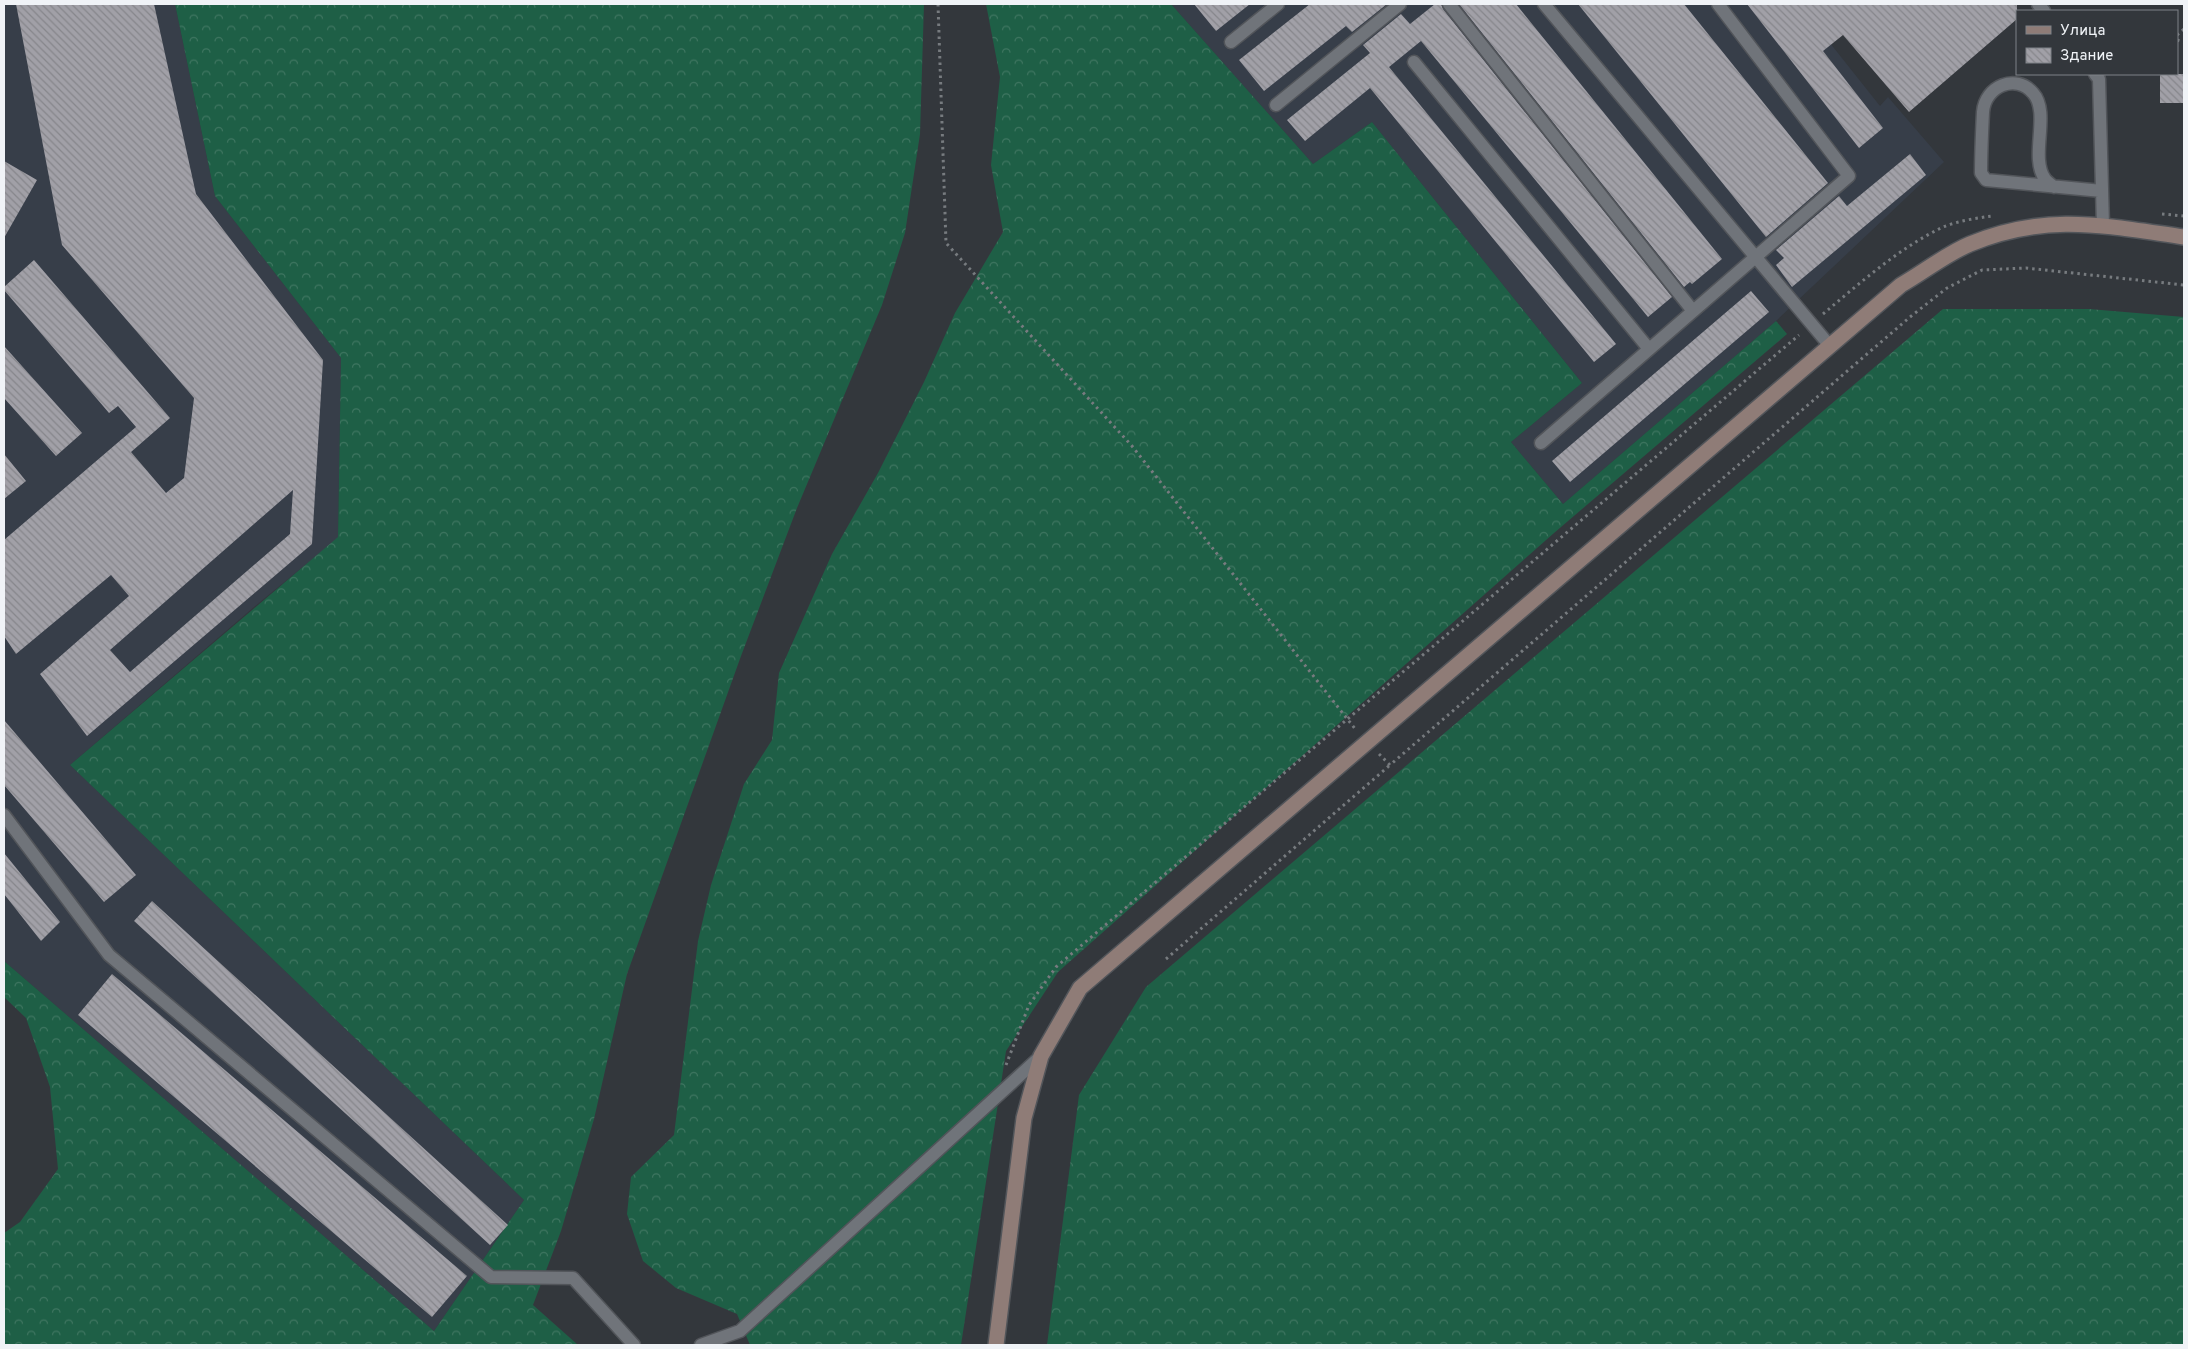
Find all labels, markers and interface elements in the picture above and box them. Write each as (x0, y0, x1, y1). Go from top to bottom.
legend (2016, 10, 2178, 75)
text: Улица (2060, 22, 2105, 41)
text: Здание (2060, 47, 2113, 66)

